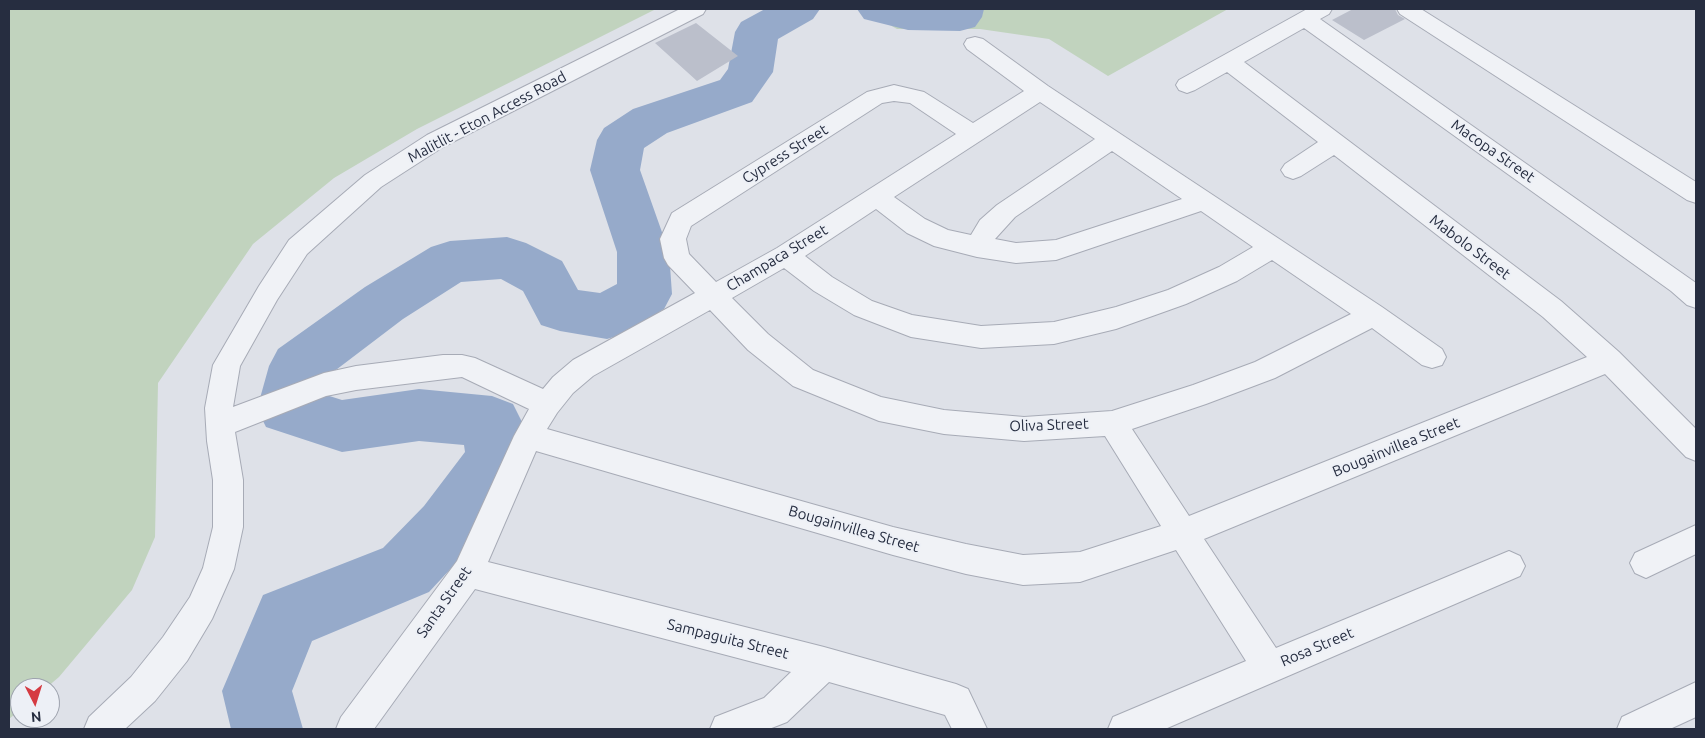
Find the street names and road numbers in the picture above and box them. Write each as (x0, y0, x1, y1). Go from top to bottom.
street label: Malitlit - Eton Access Road (405, 68, 569, 166)
street label: Macopa Street (1448, 115, 1538, 187)
street label: Cypress Street (739, 121, 831, 187)
street label: Mabolo Street (1426, 211, 1514, 283)
street label: Champaca Street (723, 221, 831, 295)
street label: Bougainvillea Street (1330, 413, 1462, 481)
street label: Oliva Street (1009, 415, 1089, 435)
street label: Bougainvillea Street (786, 502, 922, 556)
street label: Santa Street (413, 563, 475, 641)
street label: Sampaguita Street (665, 615, 791, 663)
street label: Rosa Street (1278, 624, 1356, 670)

